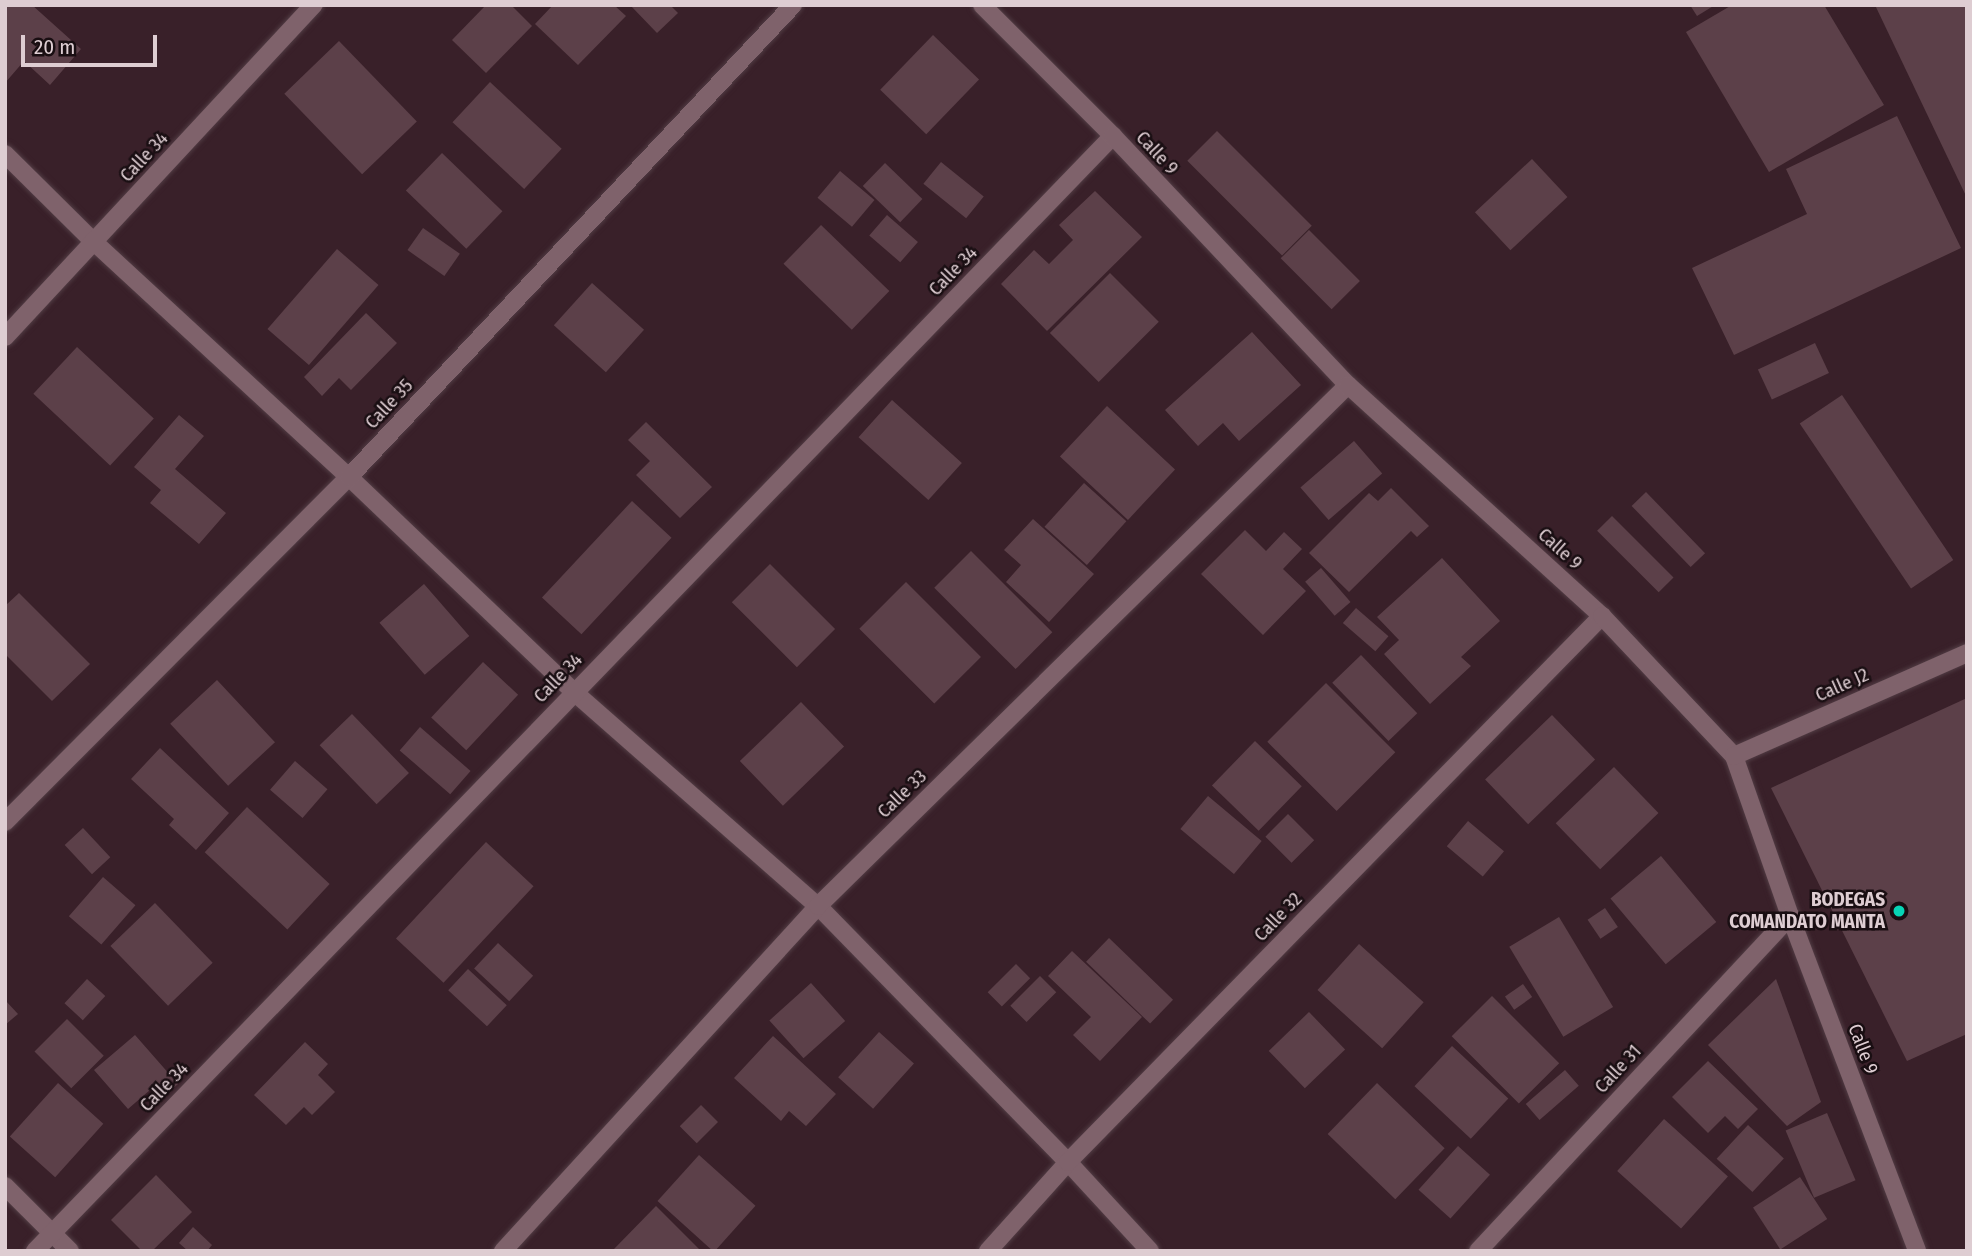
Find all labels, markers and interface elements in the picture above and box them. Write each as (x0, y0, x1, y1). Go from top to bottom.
scale bar (24, 21, 161, 65)
text: 20 m (34, 34, 75, 60)
street label: Calle 9 (1131, 126, 1183, 180)
street label: Calle 34 (115, 127, 173, 187)
street label: Calle 34 (924, 241, 982, 301)
street label: Calle 35 (360, 374, 418, 434)
street label: Calle 9 (1533, 523, 1587, 575)
street label: Calle 34 (529, 648, 587, 708)
street label: Calle J2 (1812, 663, 1872, 707)
street label: Calle 33 (873, 765, 931, 823)
street label: Calle 32 (1249, 888, 1307, 946)
place label: BODEGAS COMANDATO MANTA (1729, 889, 1885, 933)
marker: BODEGAS COMANDATO MANTA (1891, 903, 1907, 919)
street label: Calle 9 (1843, 1021, 1883, 1077)
street label: Calle 31 (1590, 1040, 1646, 1098)
street label: Calle 34 (135, 1057, 193, 1117)

